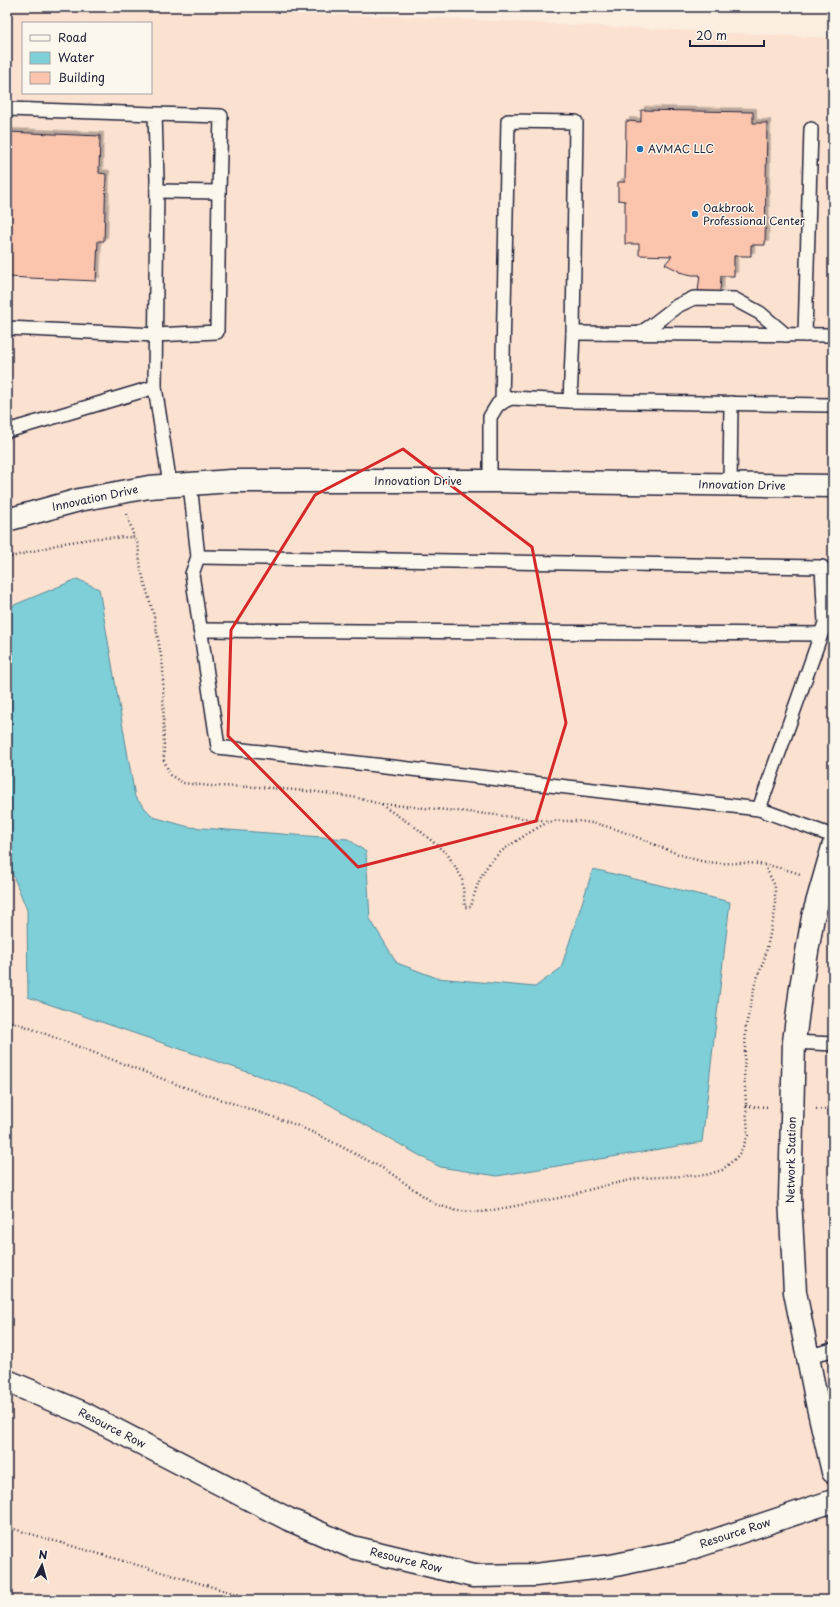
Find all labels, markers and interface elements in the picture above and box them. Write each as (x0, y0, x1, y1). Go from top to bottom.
legend (22, 22, 152, 94)
scale bar (690, 22, 764, 48)
text: 20 m (696, 26, 727, 44)
text: Road (58, 28, 87, 46)
text: Water (58, 48, 95, 66)
text: Building (58, 68, 105, 86)
place label: AVMAC LLC (648, 140, 714, 157)
marker: AVMAC LLC (635, 144, 645, 154)
place label: Oakbrook Professional Center (703, 199, 806, 229)
marker: Oakbrook Professional Center (690, 209, 700, 219)
street label: Innovation Drive (374, 472, 462, 489)
street label: Innovation Drive (698, 475, 786, 494)
street label: Innovation Drive (50, 480, 140, 515)
street label: Network Station (781, 1116, 800, 1204)
street label: Resource Row (76, 1403, 149, 1452)
street label: Resource Row (697, 1513, 773, 1552)
street label: Resource Row (368, 1542, 444, 1577)
north arrow (22, 1545, 62, 1585)
text: N (38, 1546, 49, 1563)

